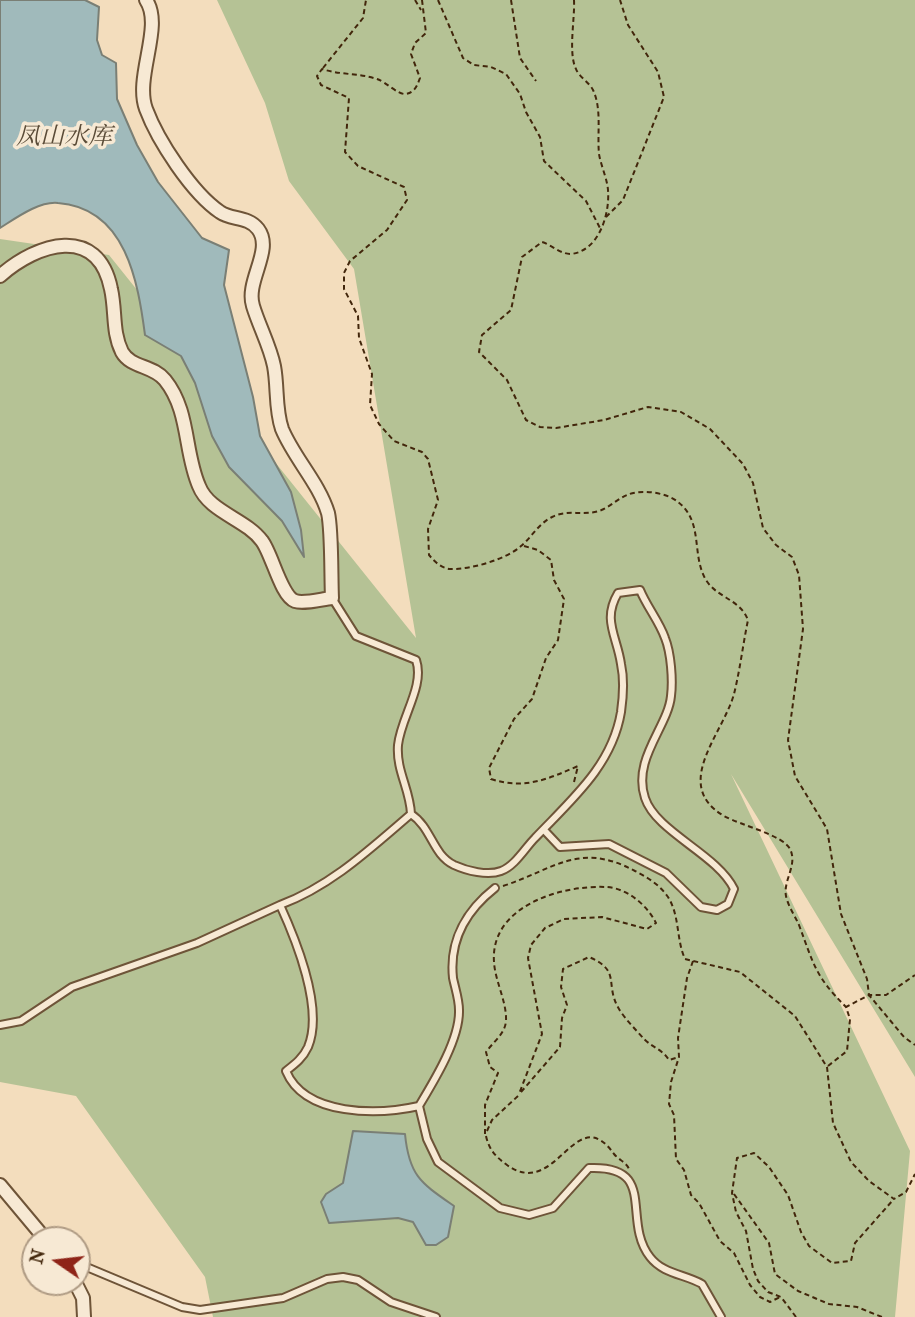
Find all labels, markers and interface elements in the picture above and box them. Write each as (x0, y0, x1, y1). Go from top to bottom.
water label: 凤山水库 (16, 124, 112, 152)
north arrow (21, 1226, 91, 1296)
text: N (25, 1247, 50, 1266)

